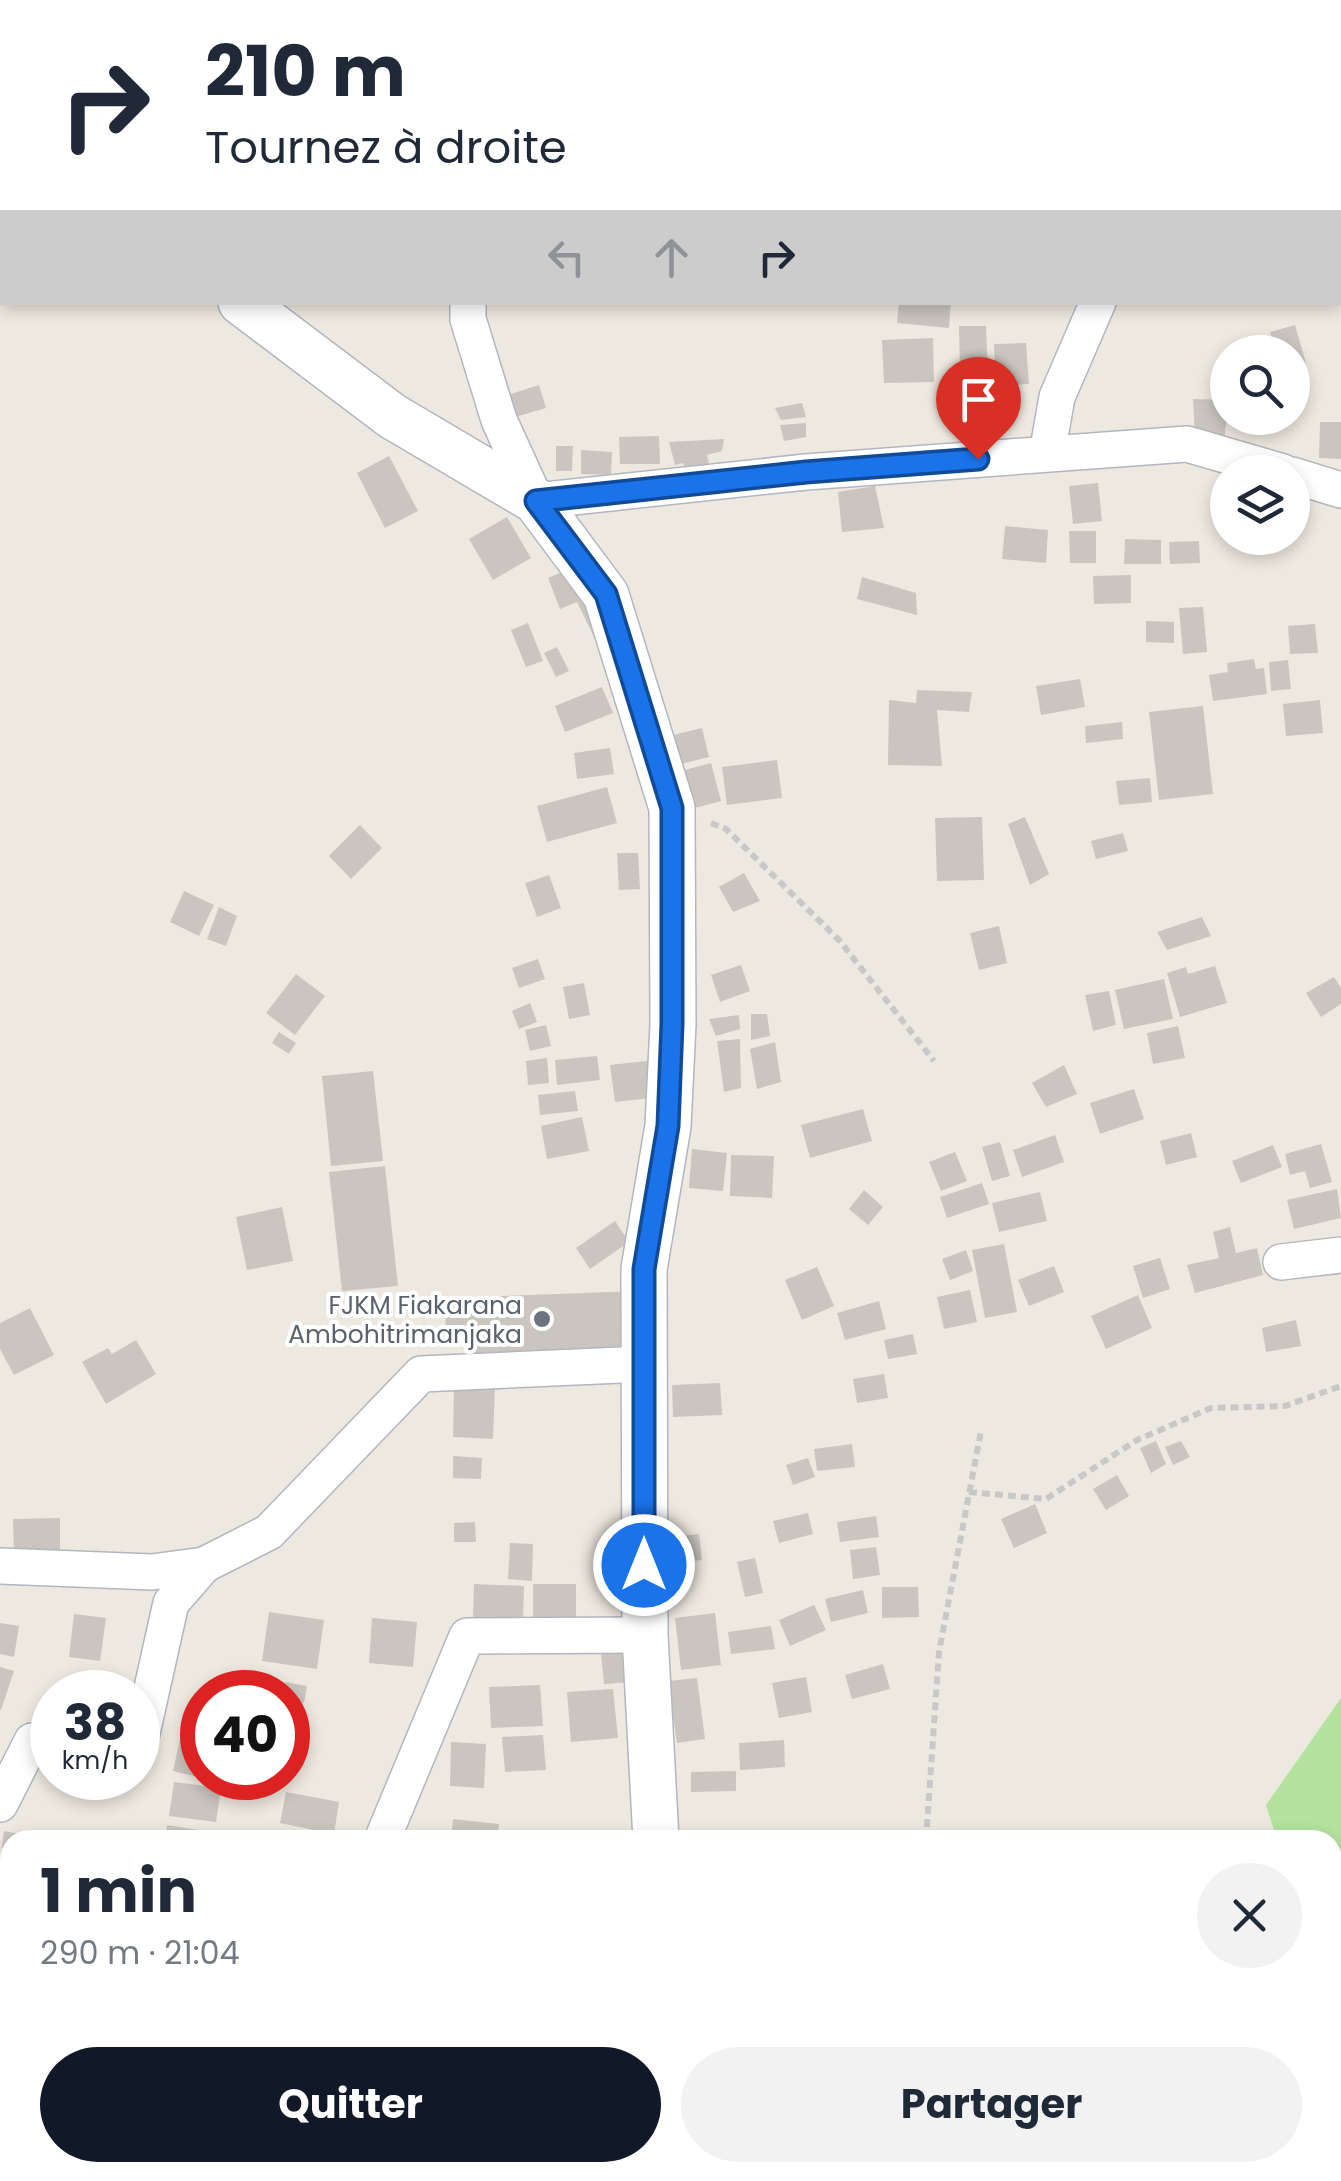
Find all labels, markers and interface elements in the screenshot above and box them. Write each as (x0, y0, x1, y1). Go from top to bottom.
text: 210 m (205, 22, 406, 121)
icon: right (40, 40, 170, 170)
text: Tournez à droite (205, 116, 567, 179)
icon: left (539, 230, 594, 285)
icon: ahead (644, 230, 699, 285)
icon: right (749, 230, 804, 285)
map controls (1210, 335, 1310, 555)
button: search (1210, 335, 1310, 435)
pin (936, 357, 1021, 460)
icon: arrive (951, 372, 1006, 427)
button: layers (1210, 455, 1310, 555)
place label: FJKM Fiakarana Ambohitrimanjaka (288, 1288, 522, 1352)
marker: FJKM Fiakarana Ambohitrimanjaka (531, 1308, 553, 1330)
position arrow (592, 1513, 696, 1617)
speed limit sign: 40 (180, 1670, 310, 1800)
text: 38 (64, 1687, 126, 1758)
text: km/h (62, 1743, 128, 1778)
text: 1 min (40, 1849, 197, 1933)
button: close (1197, 1863, 1302, 1968)
text: 290 m · 21:04 (40, 1930, 240, 1975)
button: Quitter (40, 2047, 661, 2162)
button: Partager (681, 2047, 1302, 2162)

